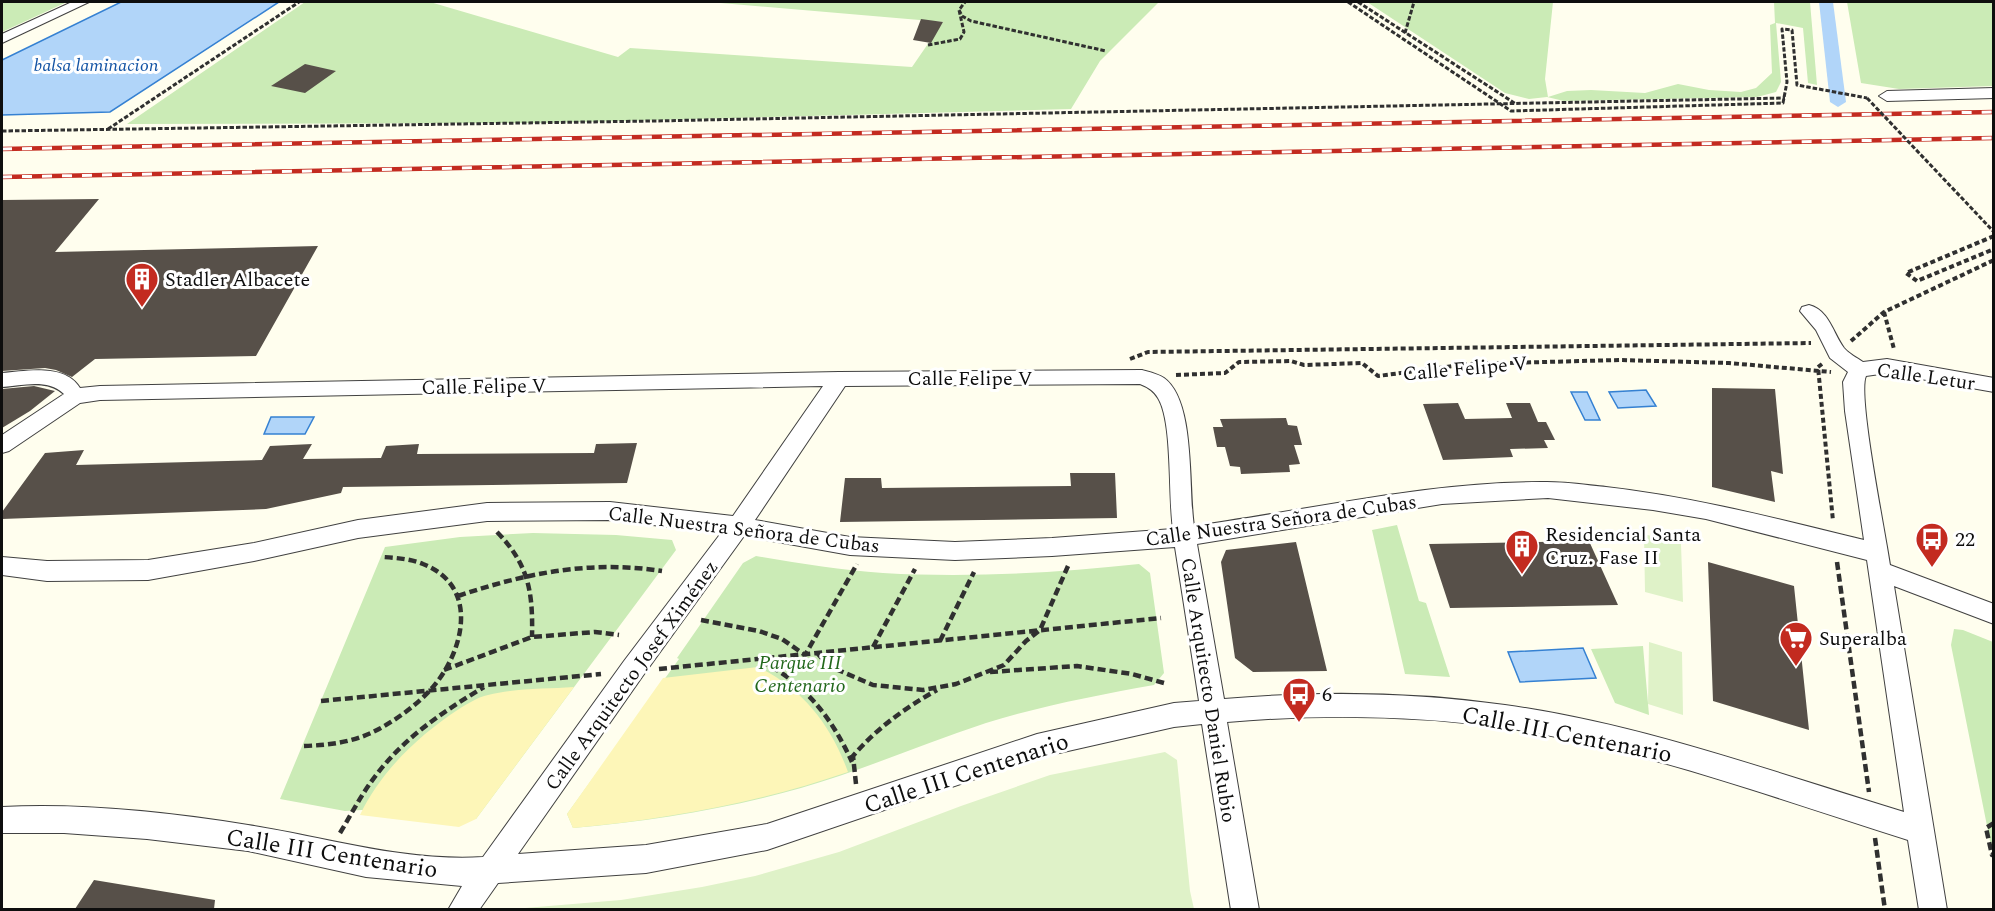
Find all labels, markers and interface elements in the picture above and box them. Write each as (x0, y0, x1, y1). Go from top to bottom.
water label: balsa laminacion (34, 52, 159, 79)
building icon: Stadler Albacete (124, 261, 160, 308)
place label: Stadler Albacete (165, 265, 310, 295)
street label: Calle Felipe V (1401, 349, 1529, 389)
street label: Calle Letur (1875, 355, 1977, 399)
street label: Calle Felipe V (907, 364, 1033, 394)
street label: Calle Felipe V (421, 371, 547, 403)
street label: Calle Nuestra Señora de Cubas (1144, 487, 1419, 555)
street label: Calle Nuestra Señora de Cubas (606, 498, 881, 562)
place label: Residencial Santa Cruz. Fase II (1545, 520, 1701, 573)
bus stop icon: 22 (1914, 521, 1950, 568)
place label: 22 (1955, 525, 1975, 555)
building icon: Residencial Santa Cruz. Fase II (1504, 528, 1540, 575)
street label: Calle Arquitecto Josef Ximénez (538, 554, 726, 797)
street label: Calle Arquitecto Daniel Rubio (1172, 556, 1244, 825)
supermarket icon: Superalba (1778, 620, 1814, 667)
place label: Superalba (1819, 624, 1907, 654)
park label: Parque III Centenario (754, 648, 846, 701)
bus stop icon: 6 (1281, 676, 1317, 723)
place label: 6 (1322, 680, 1332, 710)
street label: Calle III Centenario (1459, 697, 1675, 773)
street label: Calle III Centenario (859, 724, 1073, 824)
street label: Calle III Centenario (224, 820, 440, 888)

